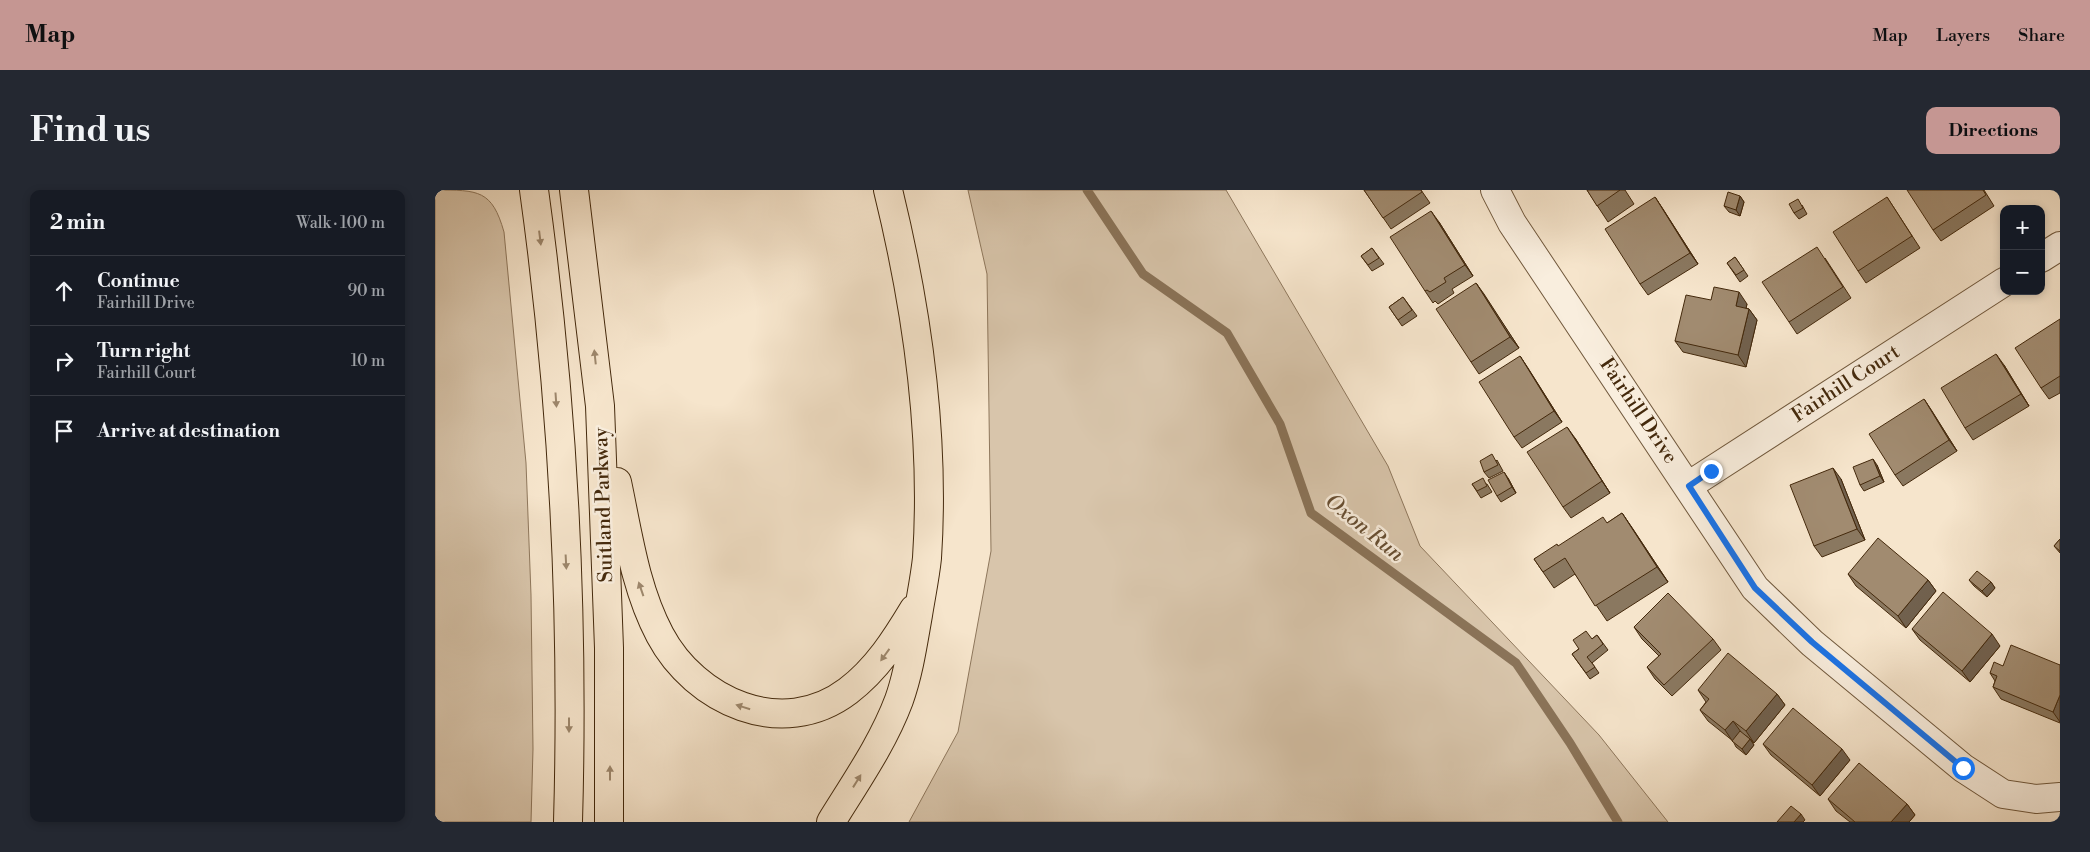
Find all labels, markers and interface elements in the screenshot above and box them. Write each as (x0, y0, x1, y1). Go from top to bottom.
text: Map (25, 20, 75, 50)
text: Map (1873, 24, 1908, 47)
text: Layers (1936, 24, 1990, 47)
text: Share (2018, 24, 2065, 47)
button: Directions (1926, 107, 2060, 154)
text: Find us (30, 109, 150, 152)
map controls (2000, 205, 2045, 295)
button: + (2000, 205, 2045, 250)
text: 2 min (50, 210, 105, 236)
text: Walk · 100 m (296, 213, 385, 233)
one-way arrow (536, 231, 544, 247)
button: − (2000, 250, 2045, 295)
text: Continue (97, 269, 180, 293)
icon: ahead (50, 277, 78, 305)
text: 90 m (347, 281, 385, 301)
text: Fairhill Drive (97, 293, 195, 313)
text: Turn right (97, 339, 190, 363)
street label: Fairhill Court (1787, 340, 1905, 428)
icon: right (50, 347, 78, 375)
one-way arrow (591, 349, 599, 365)
text: 10 m (351, 351, 385, 371)
street label: Fairhill Drive (1593, 353, 1683, 469)
text: Fairhill Court (97, 363, 196, 383)
one-way arrow (552, 392, 560, 408)
icon: arrive (50, 417, 78, 445)
text: Arrive at destination (97, 419, 280, 443)
street label: Suitland Parkway (589, 427, 619, 583)
route end (1700, 460, 1723, 483)
water label: Oxon Run (1319, 488, 1409, 568)
one-way arrow (562, 554, 570, 570)
one-way arrow (637, 581, 645, 596)
one-way arrow (879, 648, 890, 661)
one-way arrow (735, 702, 750, 710)
one-way arrow (565, 717, 573, 733)
route start (1952, 757, 1975, 780)
one-way arrow (606, 765, 614, 781)
one-way arrow (852, 774, 861, 787)

